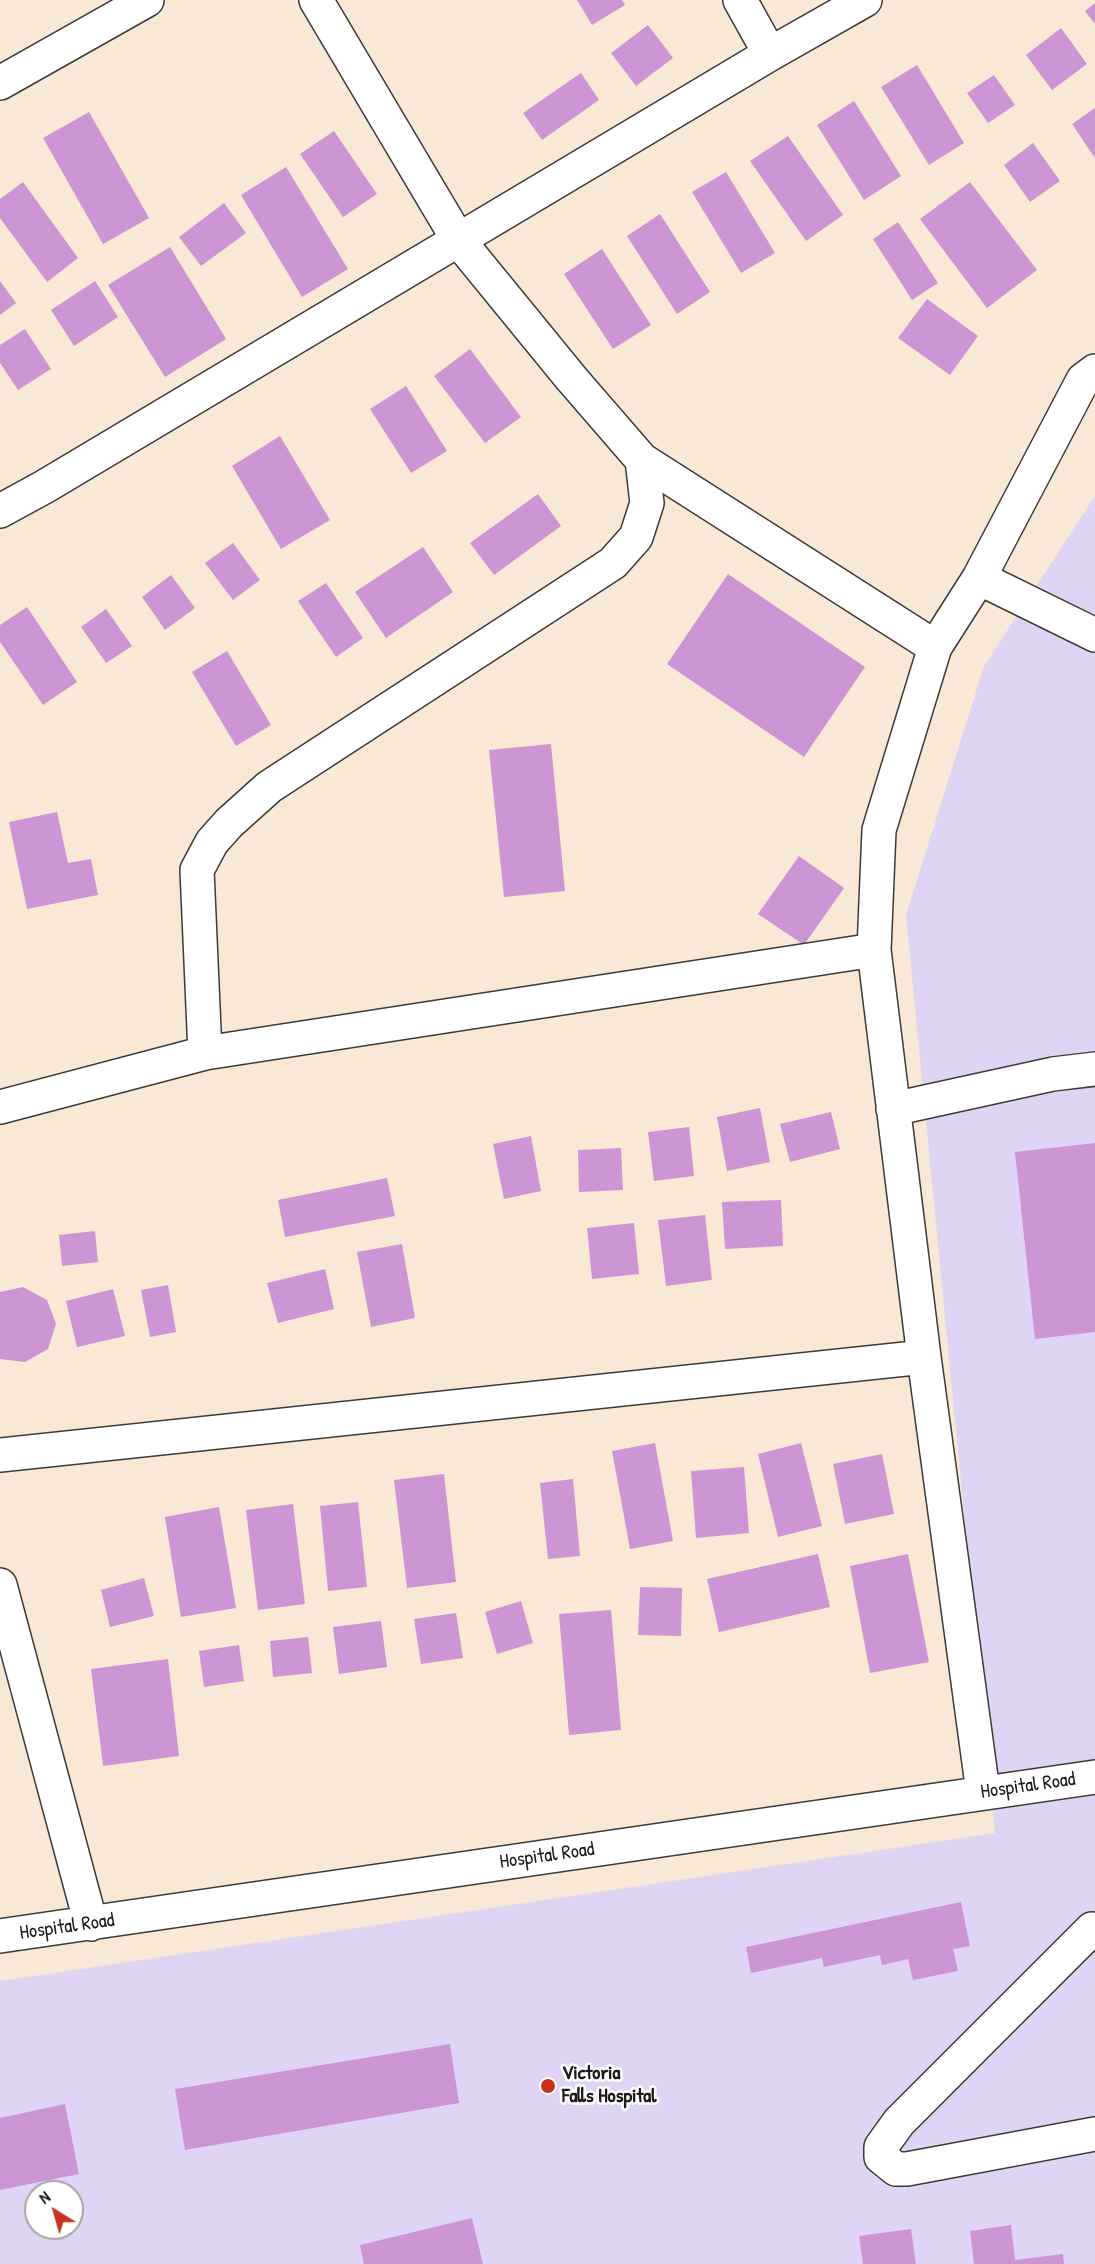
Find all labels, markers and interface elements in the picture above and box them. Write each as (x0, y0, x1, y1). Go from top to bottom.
street label: Hospital Road (979, 1767, 1077, 1805)
street label: Hospital Road (498, 1837, 596, 1875)
street label: Hospital Road (18, 1908, 116, 1946)
place label: Victoria Falls Hospital (562, 2062, 656, 2109)
marker: Victoria Falls Hospital (539, 2077, 557, 2095)
north arrow (24, 2180, 84, 2240)
text: N (34, 2186, 54, 2209)

